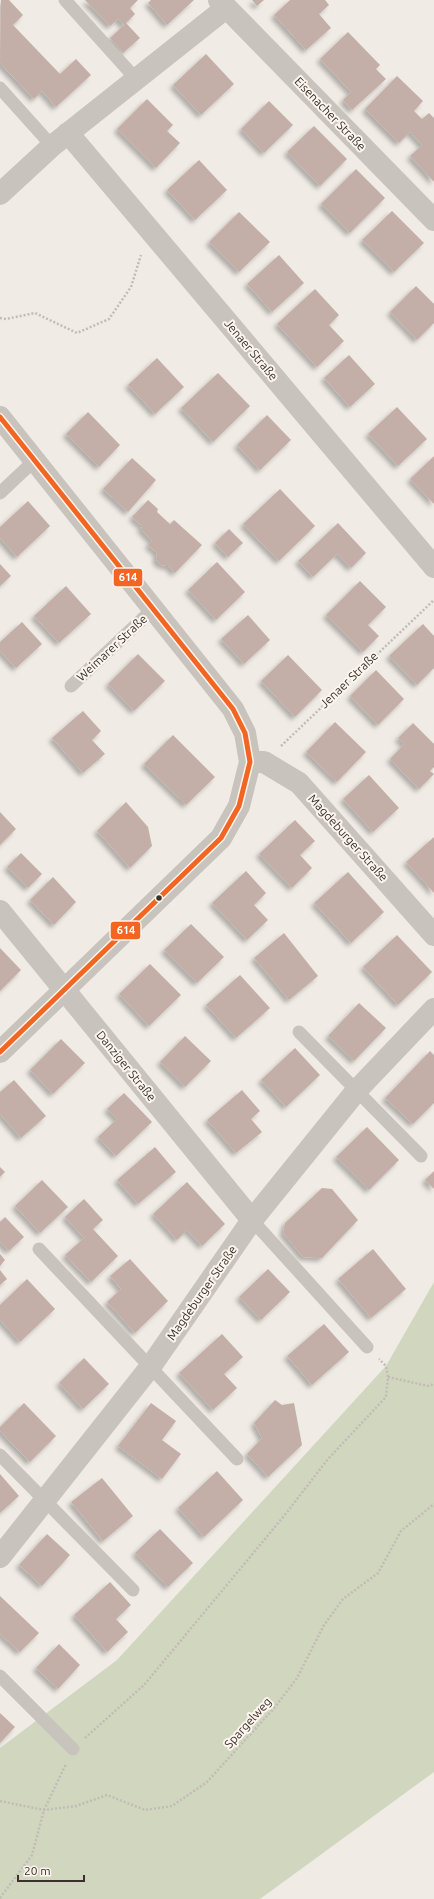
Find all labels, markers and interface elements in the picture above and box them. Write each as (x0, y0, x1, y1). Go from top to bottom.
street label: Eisenacher Straße (292, 74, 369, 153)
street label: Jenaer Straße (222, 317, 280, 383)
line badge: 614 (113, 568, 143, 587)
text: 614 (119, 571, 137, 583)
street label: Weimarer Straße (74, 612, 149, 683)
street label: Jenaer Straße (317, 649, 380, 710)
street label: Magdeburger Straße (306, 792, 391, 884)
unlabelled marker (154, 893, 164, 903)
line badge: 614 (110, 921, 141, 940)
text: 614 (117, 924, 135, 936)
street label: Danziger Straße (94, 1028, 159, 1103)
street label: Magdeburger Straße (164, 1243, 239, 1342)
street label: Spargelweg (222, 1695, 274, 1751)
scale bar (18, 1857, 84, 1883)
text: 20 m (24, 1864, 51, 1877)

